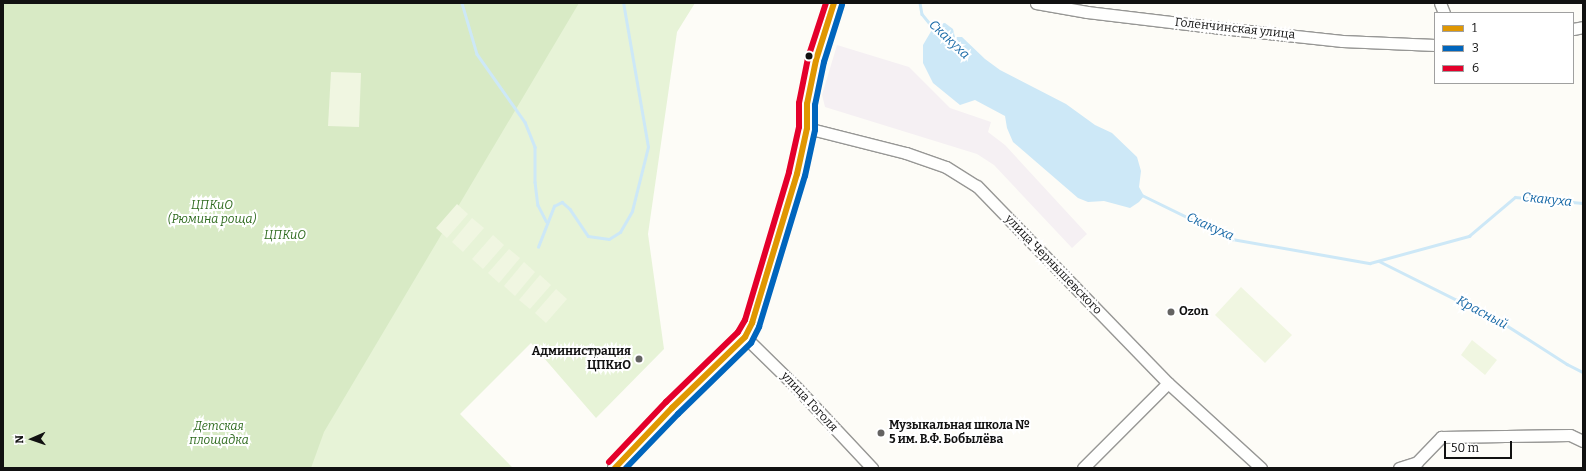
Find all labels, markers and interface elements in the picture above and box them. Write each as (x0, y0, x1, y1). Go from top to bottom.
legend (1434, 12, 1574, 84)
street label: Голенчинская улица (1174, 16, 1296, 42)
water label: Скакуха (925, 17, 973, 63)
text: 1 (1472, 21, 1477, 35)
text: 3 (1472, 41, 1479, 55)
unlabelled marker (804, 51, 814, 61)
text: 6 (1472, 61, 1479, 75)
water label: Скакуха (1521, 190, 1573, 210)
park label: ЦПКиО (Рюмина роща) (168, 199, 256, 227)
water label: Скакуха (1184, 210, 1236, 244)
street label: улица Чернышевского (1002, 212, 1104, 318)
park label: ЦПКиО (264, 229, 306, 243)
water label: Красный (1454, 293, 1510, 333)
place label: Ozon (1179, 305, 1208, 319)
marker: Ozon (1166, 307, 1176, 317)
place label: Администрация ЦПКиО (532, 345, 631, 373)
marker: Администрация ЦПКиО (634, 354, 644, 364)
street label: улица Гоголя (778, 369, 840, 435)
north arrow (12, 419, 52, 459)
place label: Музыкальная школа № 5 им. В.Ф. Бобылёва (889, 419, 1030, 447)
park label: Детская площадка (189, 420, 249, 448)
marker: Музыкальная школа № 5 им. В.Ф. Бобылёва (876, 428, 886, 438)
scale bar (1446, 433, 1514, 459)
text: N (13, 435, 26, 444)
text: 50 m (1451, 441, 1479, 455)

